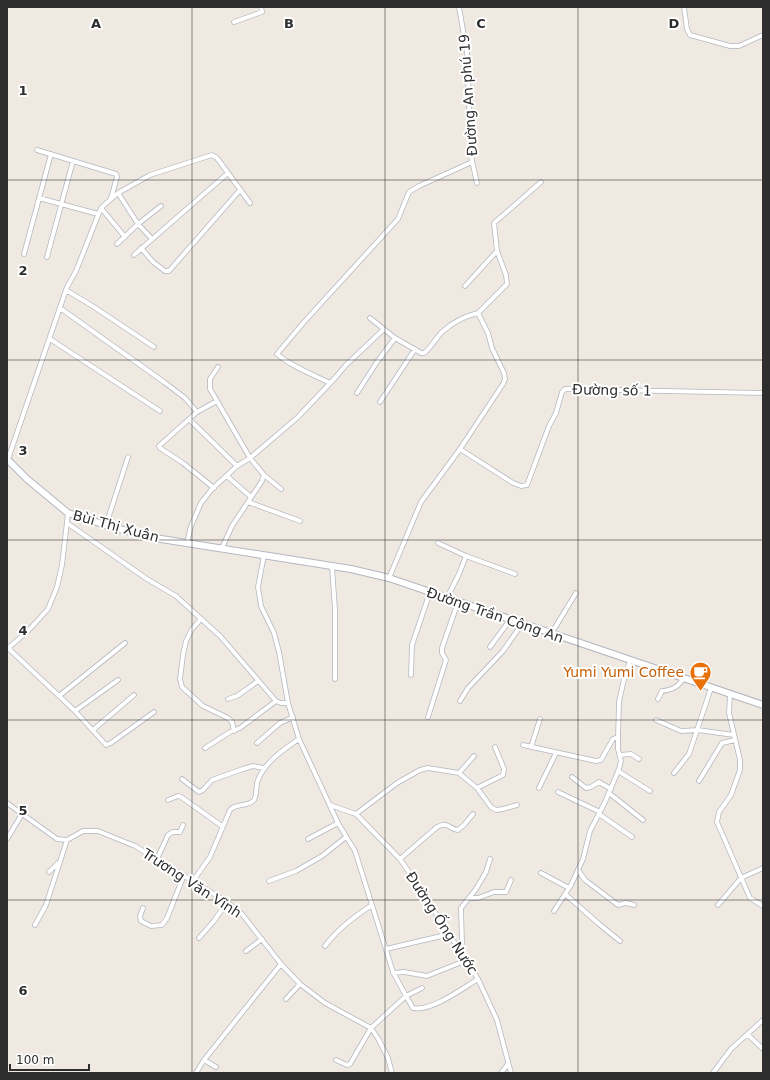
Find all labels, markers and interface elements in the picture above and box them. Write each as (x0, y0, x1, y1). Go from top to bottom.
text: A (91, 16, 101, 31)
text: B (284, 16, 294, 31)
text: C (476, 16, 486, 31)
text: D (669, 16, 680, 31)
street label: Đường An phú 19 (456, 33, 480, 157)
text: 1 (18, 83, 28, 98)
text: 2 (18, 263, 28, 278)
street label: Đường số 1 (572, 381, 652, 399)
text: 3 (18, 443, 28, 458)
street label: Bùi Thị Xuân (71, 507, 161, 545)
street label: Đường Trần Công An (424, 584, 566, 646)
text: 4 (18, 623, 28, 638)
cafe icon: Yumi Yumi Coffee (687, 659, 713, 692)
place label: Yumi Yumi Coffee (562, 664, 684, 680)
text: 5 (18, 803, 28, 818)
street label: Trương Văn Vĩnh (139, 845, 244, 921)
street label: Đường Ống Nước (403, 868, 483, 977)
text: 6 (18, 983, 28, 998)
scale bar (10, 1046, 89, 1072)
text: 100 m (16, 1053, 54, 1067)

